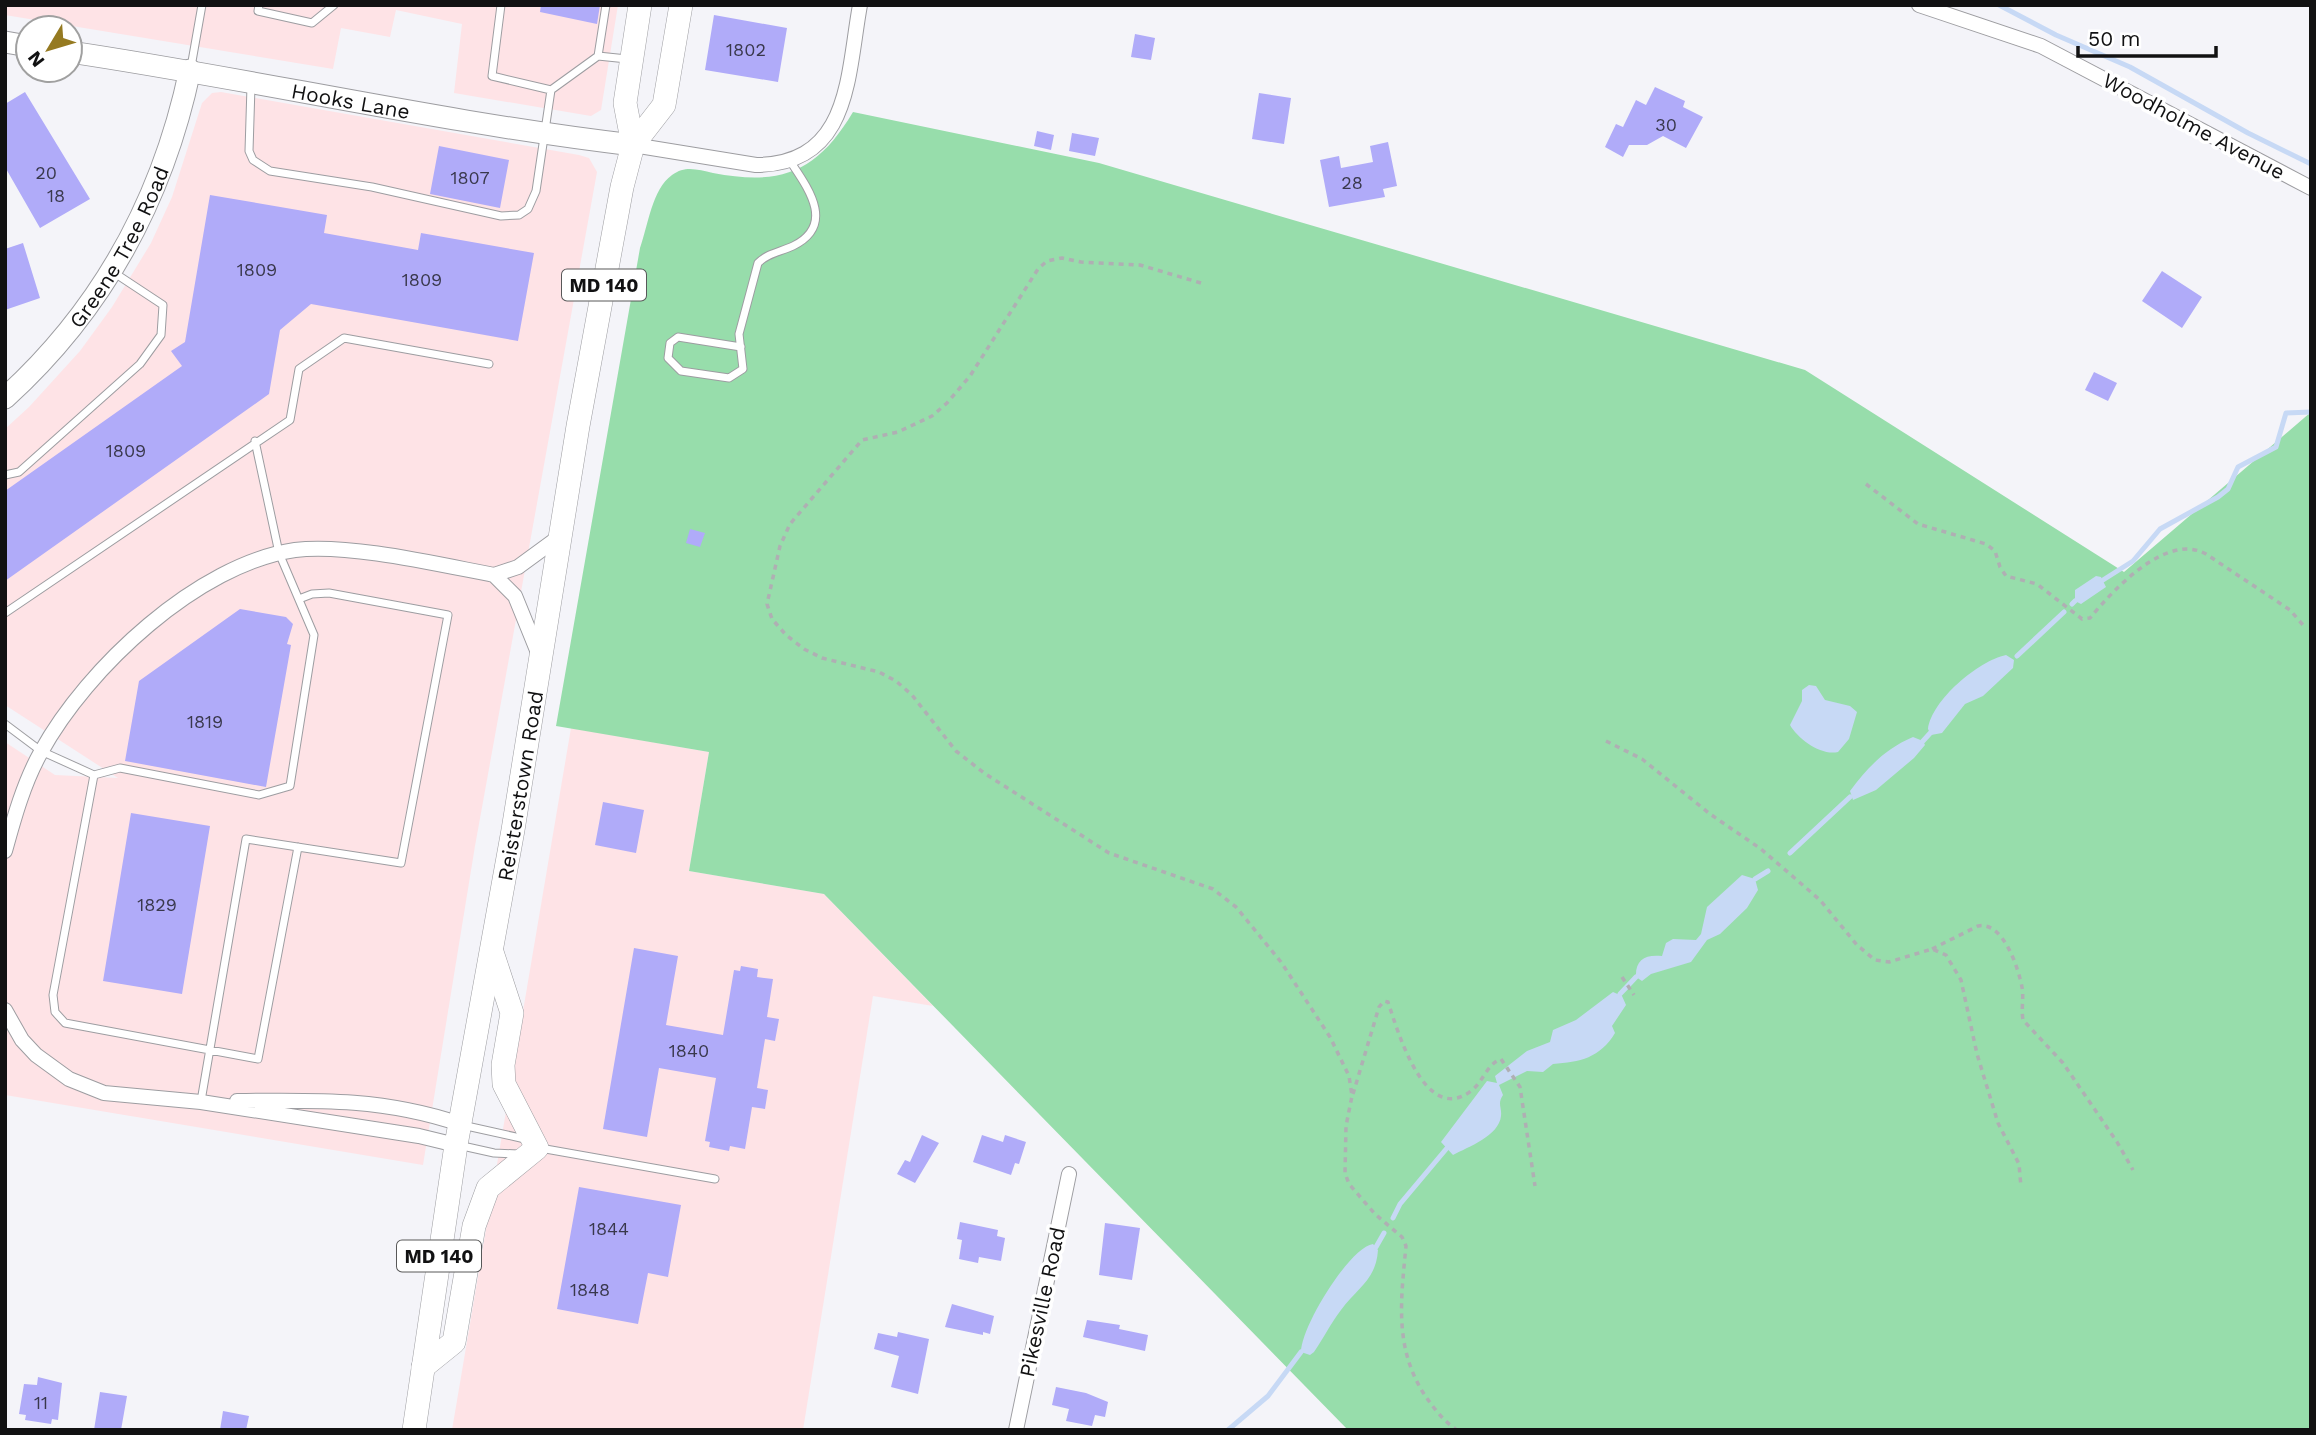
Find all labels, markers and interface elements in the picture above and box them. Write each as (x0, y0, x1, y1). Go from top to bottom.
north arrow (14, 14, 84, 84)
scale bar (2078, 14, 2216, 58)
text: 50 m (2088, 26, 2140, 51)
house number: 1802 (726, 39, 766, 60)
text: N (23, 47, 49, 72)
street label: Woodholme Avenue (2099, 67, 2289, 185)
street label: Hooks Lane (290, 78, 412, 124)
house number: 30 (1655, 114, 1677, 135)
house number: 20 (35, 162, 57, 183)
street label: Greene Tree Road (63, 163, 173, 332)
house number: 1807 (450, 167, 490, 188)
house number: 28 (1341, 172, 1363, 193)
house number: 18 (47, 185, 65, 206)
house number: 1809 (237, 259, 277, 280)
house number: 1809 (402, 269, 442, 290)
road number: MD 140 (562, 270, 646, 300)
house number: 1809 (106, 440, 146, 461)
street label: Reisterstown Road (492, 689, 548, 883)
house number: 1819 (187, 711, 223, 732)
house number: 1829 (137, 894, 177, 915)
house number: 1840 (669, 1040, 709, 1061)
house number: 1844 (589, 1218, 629, 1239)
street label: Pikesville Road (1014, 1225, 1070, 1379)
road number: MD 140 (397, 1240, 481, 1272)
house number: 1848 (570, 1279, 610, 1300)
house number: 11 (34, 1392, 48, 1413)

